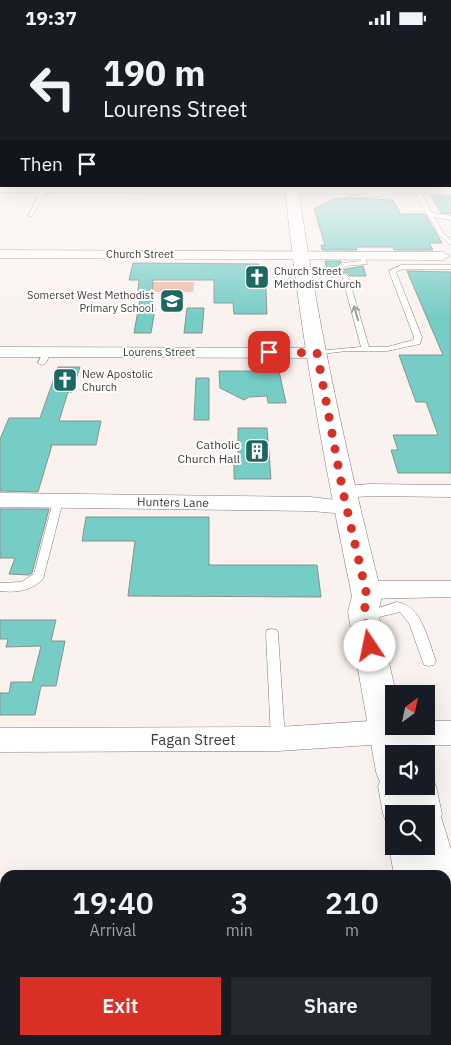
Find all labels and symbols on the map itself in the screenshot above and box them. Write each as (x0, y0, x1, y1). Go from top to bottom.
street label: Church Street (106, 247, 174, 261)
church icon: Church Street Methodist Church (244, 264, 270, 290)
place label: Church Street Methodist Church (274, 264, 361, 291)
place label: Somerset West Methodist Primary School (27, 288, 154, 315)
school or university icon: Somerset West Methodist Primary School (159, 288, 185, 314)
one-way arrow (350, 305, 360, 321)
pin (248, 331, 290, 373)
street label: Lourens Street (123, 345, 195, 359)
church icon: New Apostolic Church (52, 367, 78, 393)
place label: New Apostolic Church (82, 367, 153, 394)
place label: Catholic Church Hall (178, 437, 240, 466)
building icon: Catholic Church Hall (244, 438, 270, 464)
street label: Hunters Lane (137, 494, 209, 510)
position arrow (343, 619, 395, 671)
north arrow (385, 685, 435, 735)
street label: Fagan Street (151, 730, 235, 749)

